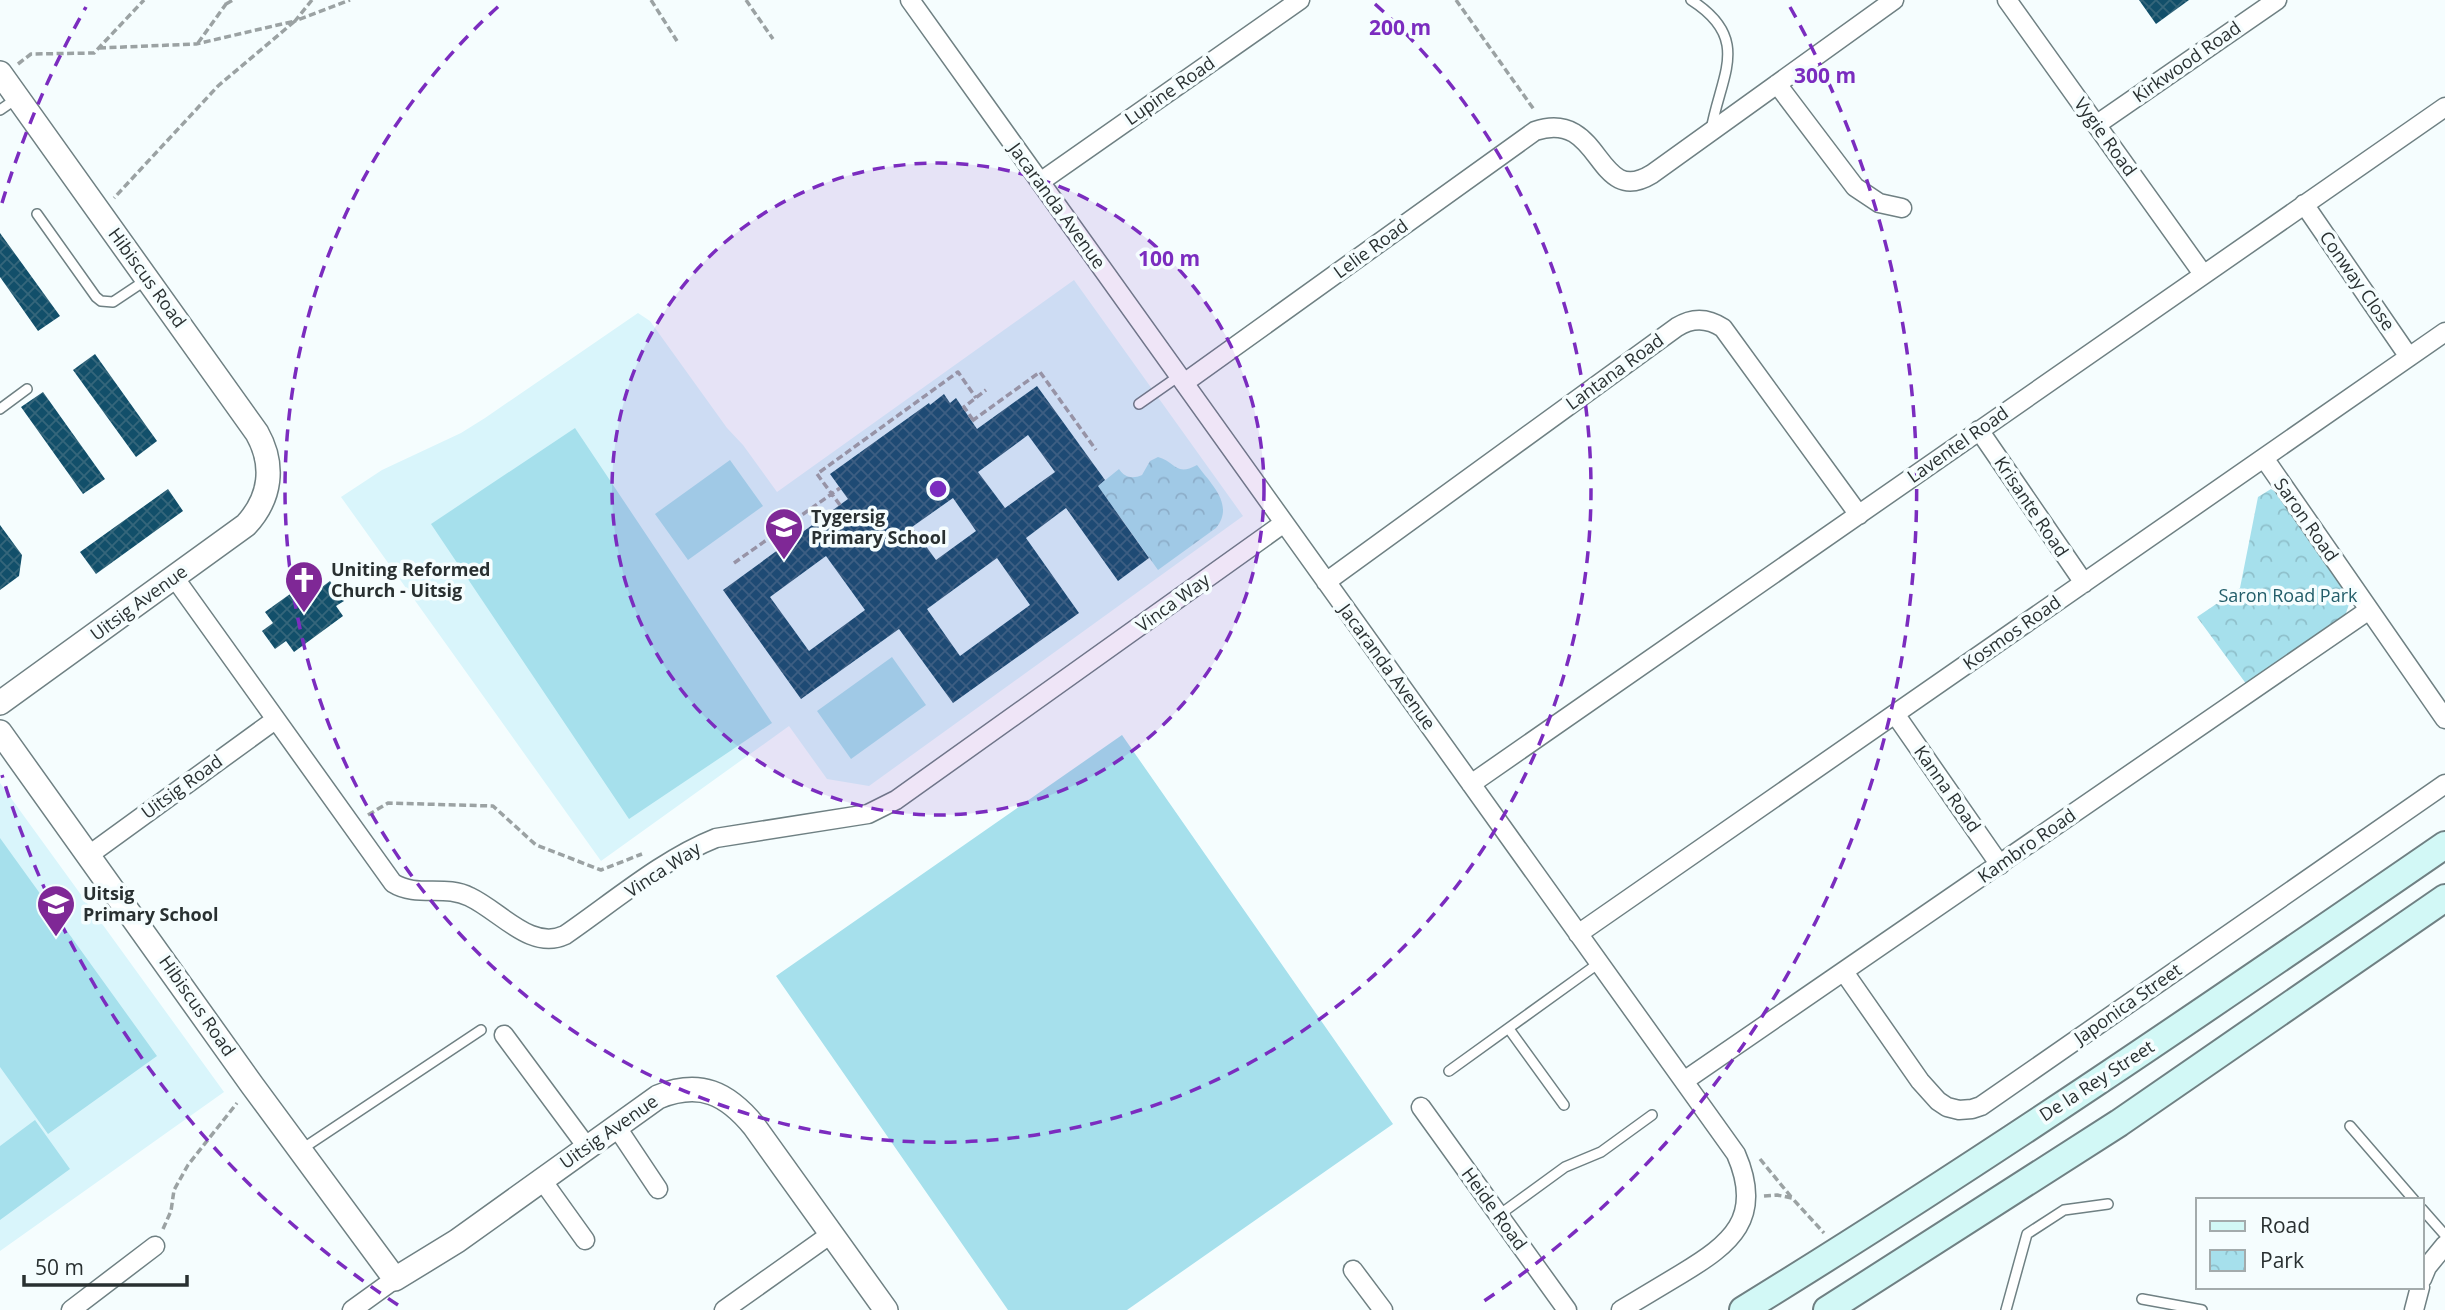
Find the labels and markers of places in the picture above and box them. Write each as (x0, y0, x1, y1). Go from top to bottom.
centre of rings (926, 477, 950, 501)
place label: Tygersig Primary School (811, 504, 946, 549)
school or university icon: Tygersig Primary School (763, 506, 805, 561)
place label: Uniting Reformed Church - Uitsig (331, 557, 490, 602)
church icon: Uniting Reformed Church - Uitsig (283, 559, 325, 614)
place label: Uitsig Primary School (83, 881, 218, 926)
school or university icon: Uitsig Primary School (35, 883, 77, 938)

